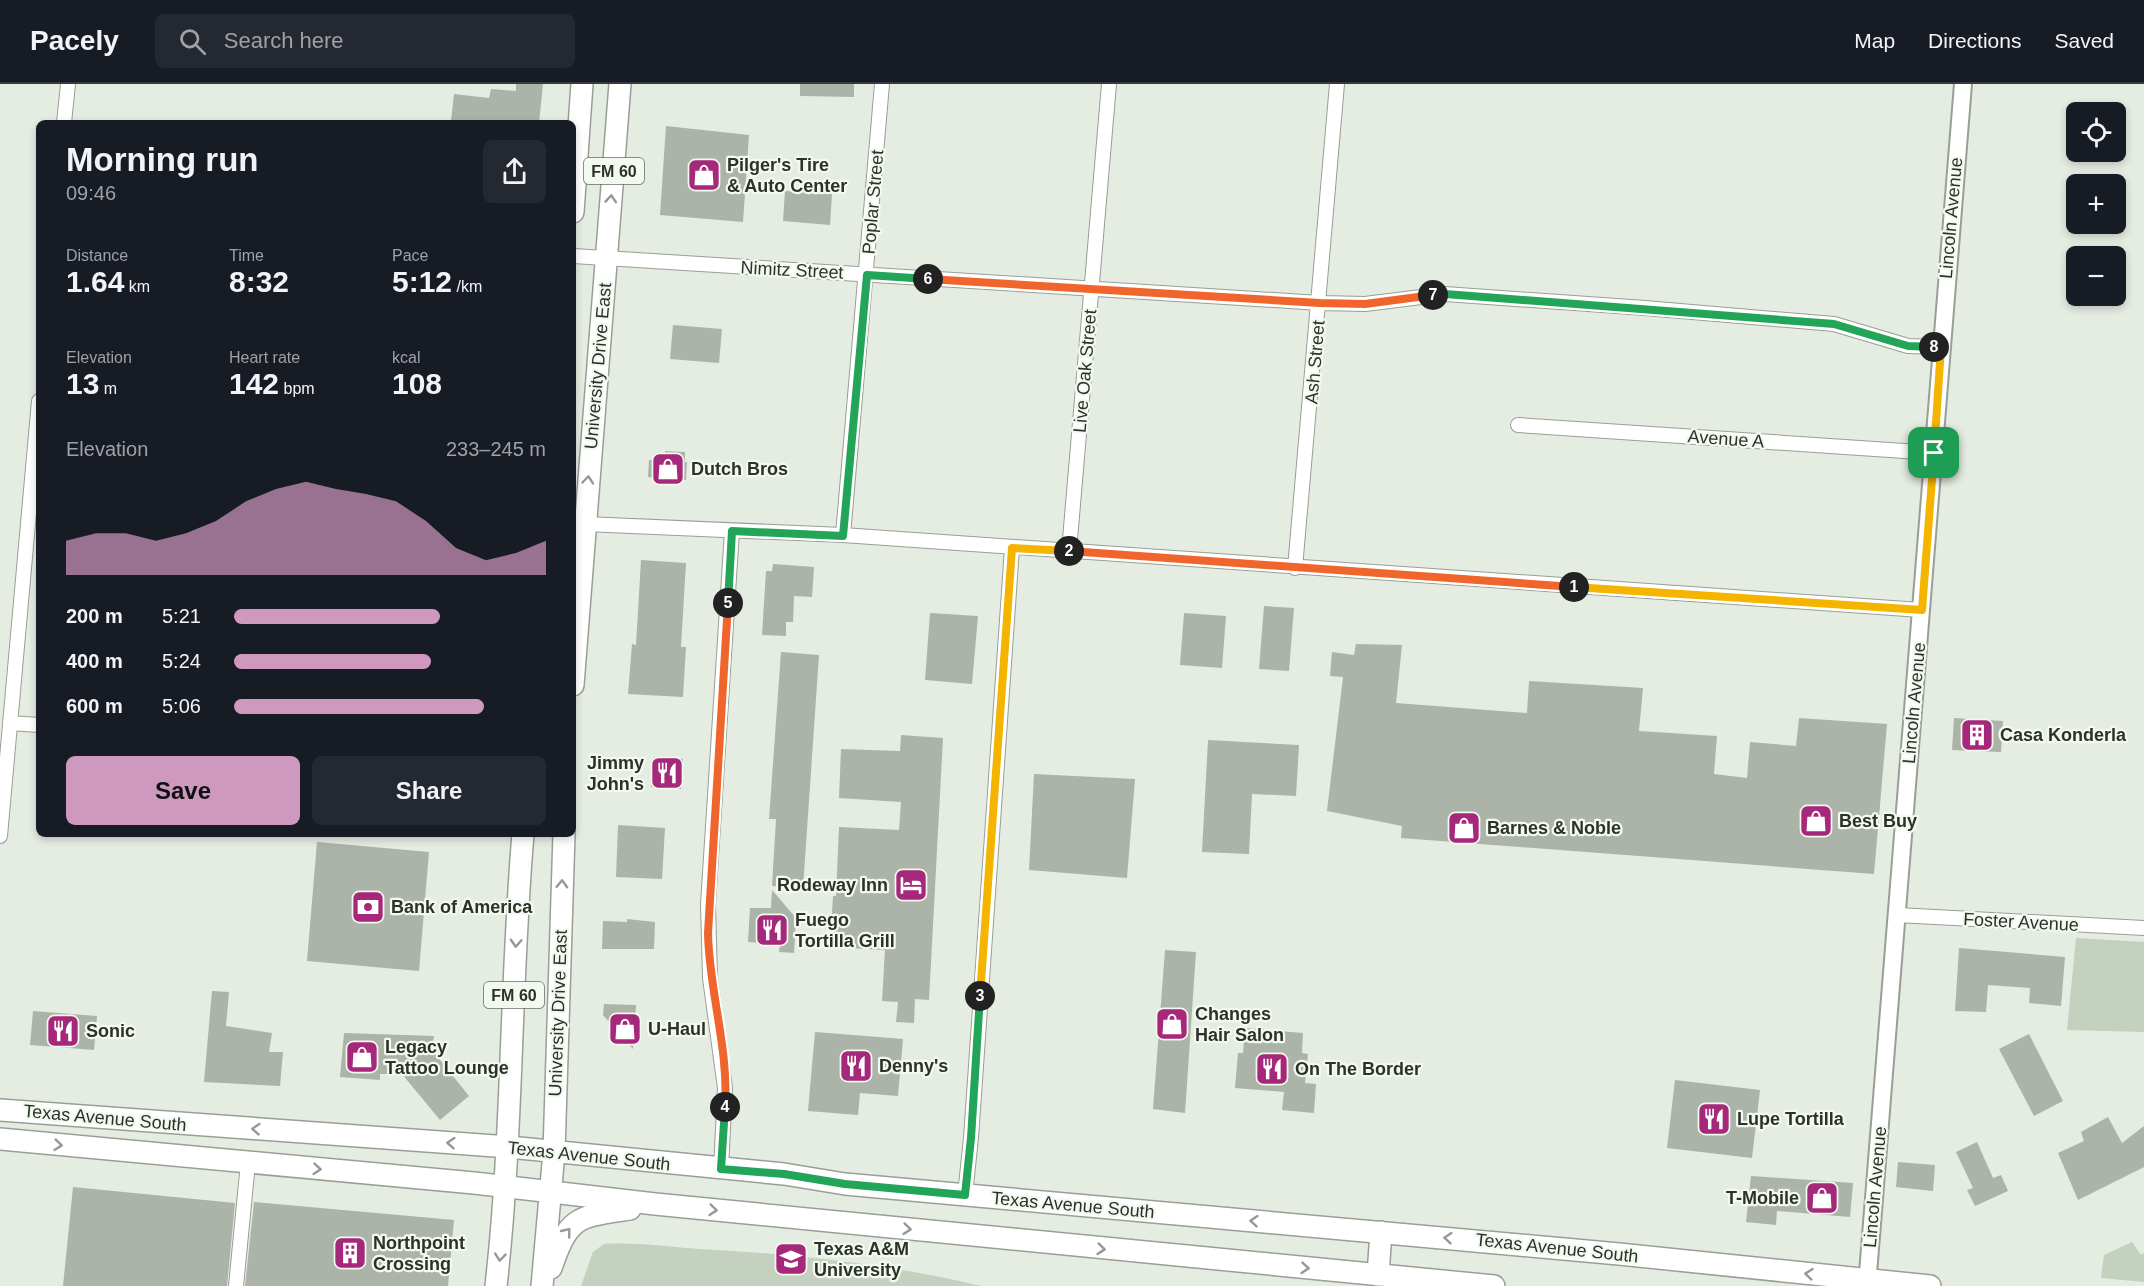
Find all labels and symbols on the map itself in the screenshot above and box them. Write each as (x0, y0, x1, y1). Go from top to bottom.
street label: Poplar Street (858, 149, 888, 255)
place label: Pilger's Tire & Auto Center (727, 155, 847, 196)
street label: Lincoln Avenue (1936, 156, 1966, 280)
shop icon: Pilger's Tire & Auto Center (686, 157, 722, 193)
road number: FM 60 (584, 158, 644, 184)
one-way arrow (605, 195, 618, 204)
street label: Nimitz Street (740, 257, 844, 283)
pin: 6 (913, 264, 943, 294)
pin: 7 (1418, 280, 1448, 310)
street label: University Drive East (581, 282, 615, 450)
street label: Live Oak Street (1070, 308, 1100, 434)
street label: Ash Street (1301, 319, 1329, 405)
pin: 8 (1919, 332, 1949, 362)
street label: Avenue A (1687, 426, 1765, 452)
pin (1908, 427, 1959, 478)
shop icon: Dutch Bros (650, 451, 686, 487)
place label: Dutch Bros (691, 459, 788, 479)
one-way arrow (581, 475, 594, 484)
pin: 2 (1054, 536, 1084, 566)
pin: 1 (1559, 572, 1589, 602)
pin: 5 (713, 588, 743, 618)
street label: Lincoln Avenue (1899, 641, 1929, 765)
building icon: Casa Konderla (1959, 717, 1995, 753)
place label: Casa Konderla (2000, 725, 2127, 745)
place label: Jimmy John's (587, 753, 644, 794)
restaurant icon: Jimmy John's (649, 755, 685, 791)
shop icon: Best Buy (1798, 803, 1834, 839)
shop icon: Barnes & Noble (1446, 810, 1482, 846)
place label: Best Buy (1839, 811, 1917, 831)
place label: Barnes & Noble (1487, 818, 1621, 838)
hotel icon: Rodeway Inn (893, 867, 929, 903)
place label: Rodeway Inn (777, 875, 888, 895)
one-way arrow (556, 879, 568, 888)
bank icon: Bank of America (350, 889, 386, 925)
place label: Bank of America (391, 897, 533, 917)
street label: Foster Avenue (1963, 909, 2079, 935)
place label: Fuego Tortilla Grill (795, 910, 895, 951)
restaurant icon: Fuego Tortilla Grill (754, 912, 790, 948)
street label: University Drive East (545, 929, 571, 1097)
one-way arrow (510, 938, 523, 947)
pin: 3 (965, 981, 995, 1011)
road number: FM 60 (484, 982, 544, 1008)
place label: Changes Hair Salon (1195, 1004, 1284, 1045)
shop icon: Changes Hair Salon (1154, 1006, 1190, 1042)
shop icon: U-Haul (607, 1011, 643, 1047)
restaurant icon: Sonic (45, 1013, 81, 1049)
place label: U-Haul (648, 1019, 706, 1039)
place label: Sonic (86, 1021, 135, 1041)
place label: Legacy Tattoo Lounge (385, 1037, 509, 1078)
shop icon: Legacy Tattoo Lounge (344, 1039, 380, 1075)
restaurant icon: Denny's (838, 1048, 874, 1084)
restaurant icon: On The Border (1254, 1051, 1290, 1087)
place label: Denny's (879, 1056, 948, 1076)
place label: On The Border (1295, 1059, 1421, 1079)
pin: 4 (710, 1092, 740, 1122)
street label: Texas Avenue South (23, 1101, 187, 1135)
restaurant icon: Lupe Tortilla (1696, 1101, 1732, 1137)
place label: Lupe Tortilla (1737, 1109, 1845, 1129)
one-way arrow (252, 1123, 261, 1136)
street label: Lincoln Avenue (1860, 1125, 1890, 1249)
one-way arrow (446, 1137, 455, 1150)
street label: Texas Avenue South (507, 1137, 671, 1175)
one-way arrow (54, 1138, 63, 1151)
one-way arrow (312, 1162, 321, 1175)
shop icon: T-Mobile (1804, 1180, 1840, 1216)
street label: Texas Avenue South (991, 1188, 1155, 1222)
place label: T-Mobile (1726, 1188, 1799, 1208)
one-way arrow (708, 1203, 717, 1216)
one-way arrow (1249, 1215, 1258, 1228)
one-way arrow (902, 1222, 911, 1235)
one-way arrow (560, 1228, 571, 1239)
street label: Texas Avenue South (1475, 1229, 1639, 1267)
one-way arrow (1443, 1232, 1452, 1245)
place label: Northpoint Crossing (373, 1233, 465, 1274)
building icon: Northpoint Crossing (332, 1235, 368, 1271)
place label: Texas A&M University (814, 1239, 909, 1280)
school or university icon: Texas A&M University (773, 1241, 809, 1277)
one-way arrow (1096, 1242, 1105, 1255)
one-way arrow (494, 1252, 506, 1261)
one-way arrow (1300, 1261, 1309, 1274)
one-way arrow (1805, 1268, 1814, 1281)

